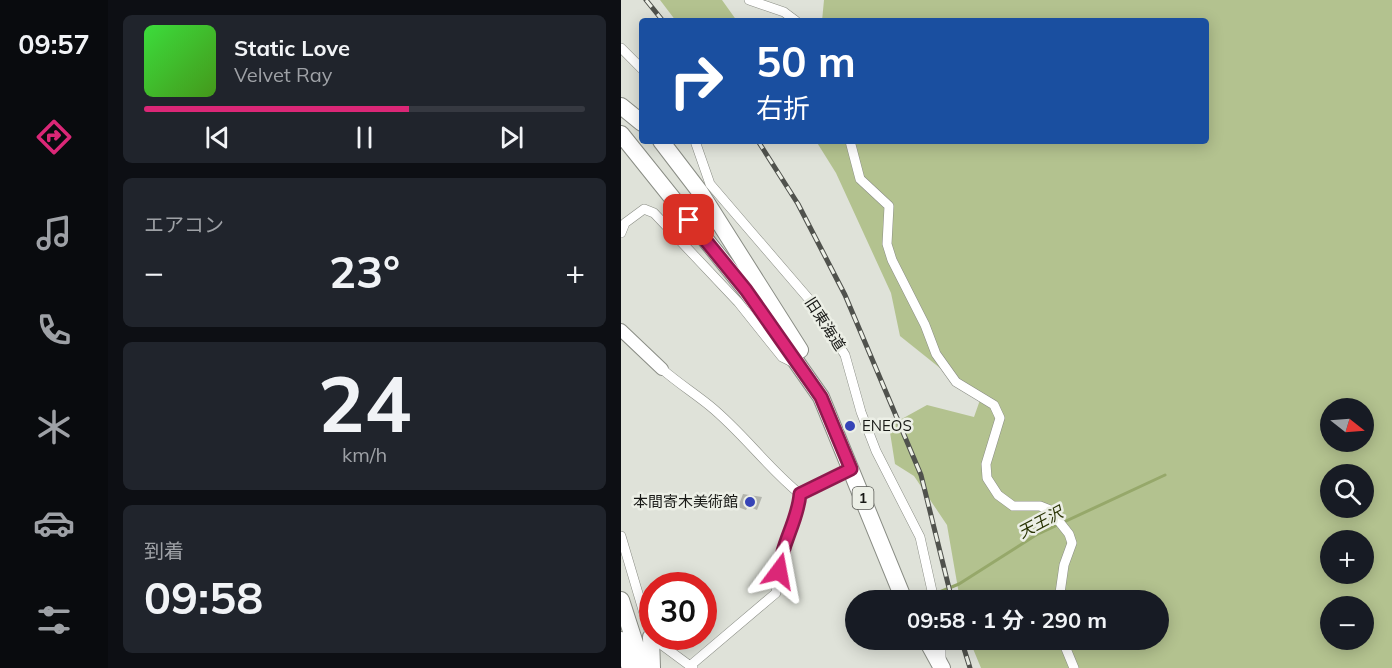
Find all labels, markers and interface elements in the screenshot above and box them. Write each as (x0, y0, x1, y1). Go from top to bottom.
text: 09:57 (18, 27, 90, 61)
text: Static Love (234, 34, 350, 62)
text: 50 m (756, 35, 856, 88)
icon: right (657, 42, 735, 120)
text: Velvet Ray (234, 62, 332, 87)
text: 右折 (756, 91, 810, 125)
icon: directions (33, 116, 75, 158)
icon: previous (201, 121, 234, 154)
icon: pause (348, 121, 381, 154)
icon: next (495, 121, 528, 154)
pin (663, 194, 714, 245)
icon: arrive (672, 203, 705, 236)
icon: music (33, 212, 75, 254)
text: エアコン (144, 212, 224, 237)
text: 23° (329, 243, 400, 299)
text: − (144, 251, 164, 292)
text: + (565, 251, 585, 292)
street label: 旧東海道 (801, 293, 850, 354)
icon: phone (33, 309, 75, 351)
text: 24 (318, 354, 411, 452)
north arrow (1320, 398, 1374, 452)
map controls (1320, 398, 1374, 650)
icon: climate (33, 406, 75, 448)
place label: ENEOS (862, 416, 912, 435)
marker: ENEOS (843, 419, 857, 433)
text: km/h (342, 442, 387, 467)
button: search (1320, 464, 1374, 518)
road number: 1 (853, 487, 873, 509)
place label: 本間寄木美術館 (633, 492, 738, 511)
marker: 本間寄木美術館 (743, 495, 757, 509)
water label: 天王沢 (1014, 501, 1068, 542)
icon: car (33, 502, 75, 544)
button: + (1320, 530, 1374, 584)
text: 到着 (144, 538, 184, 563)
position arrow (747, 539, 811, 603)
text: 09:58 (144, 569, 263, 625)
speed limit sign: 30 (639, 572, 717, 650)
button: − (1320, 596, 1374, 650)
icon: filters (33, 599, 75, 641)
text: 09:58 · 1 分 · 290 m (907, 606, 1107, 634)

